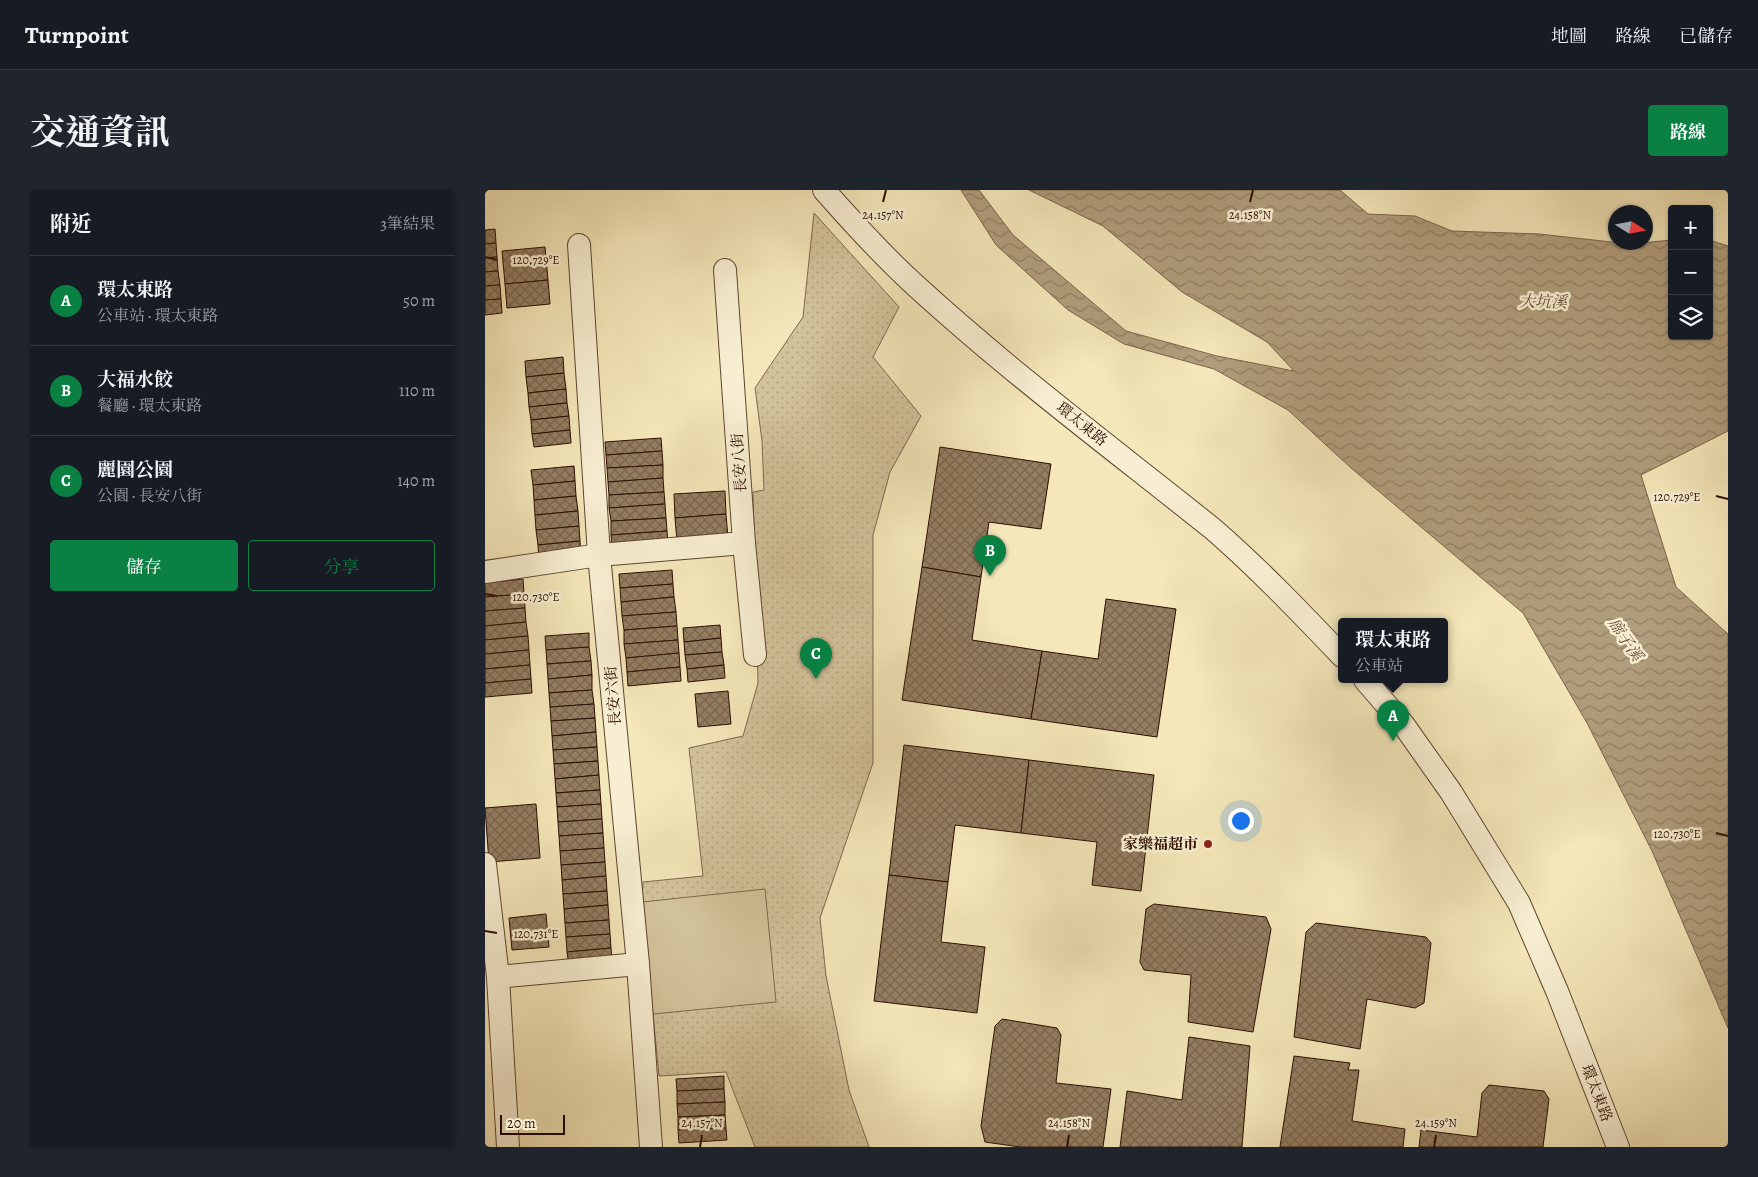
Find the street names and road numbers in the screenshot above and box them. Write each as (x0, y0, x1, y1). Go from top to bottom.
street label: 環太東路 (1052, 397, 1112, 451)
street label: 長安八街 (727, 432, 751, 494)
street label: 長安六街 (600, 665, 626, 727)
street label: 環太東路 (1577, 1061, 1617, 1125)

